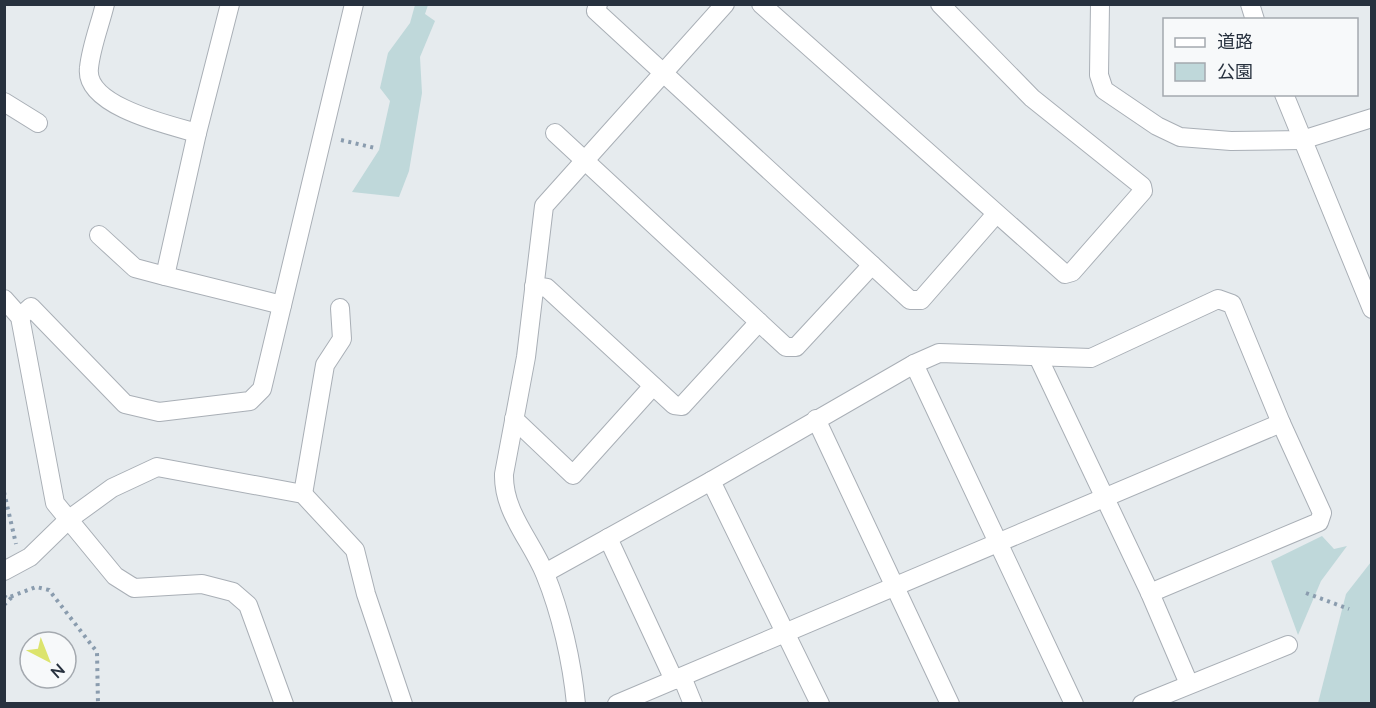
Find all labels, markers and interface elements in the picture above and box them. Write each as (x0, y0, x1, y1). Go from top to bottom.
legend (1163, 18, 1358, 96)
text: 道路 (1217, 30, 1253, 52)
text: 公園 (1217, 60, 1253, 82)
north arrow (18, 630, 78, 690)
text: N (47, 660, 69, 683)

